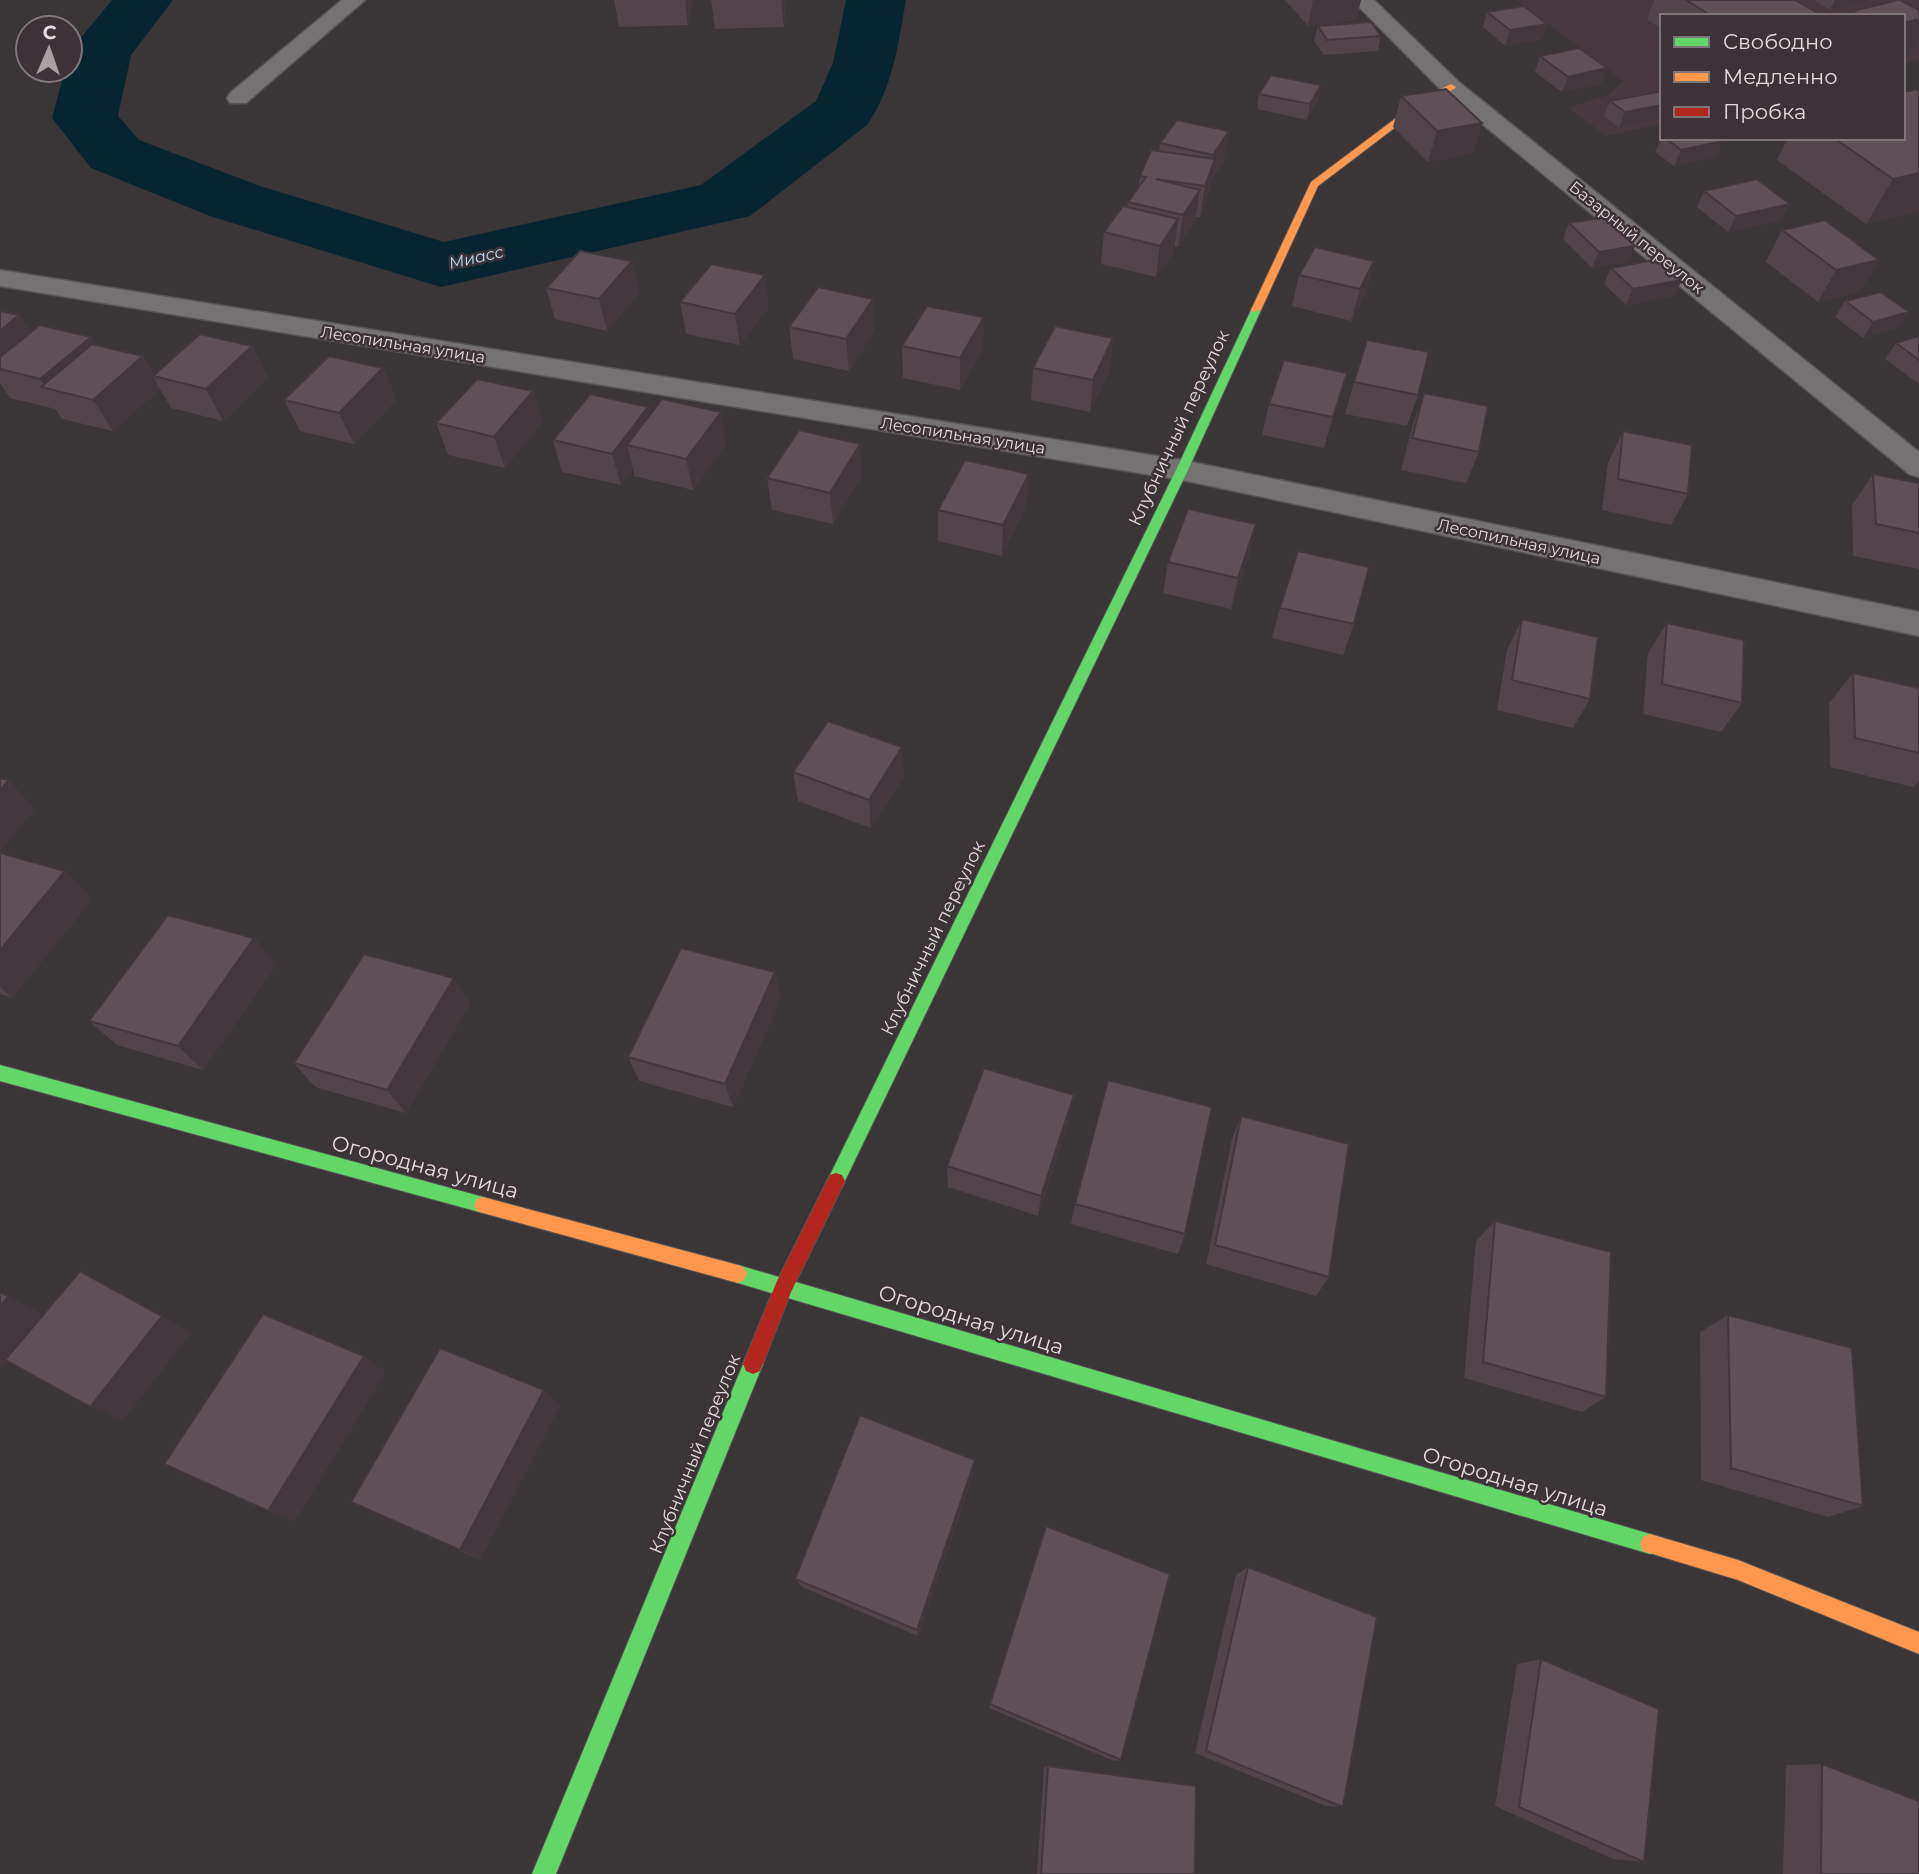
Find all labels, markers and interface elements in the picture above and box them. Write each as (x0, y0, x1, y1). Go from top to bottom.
north arrow (14, 14, 84, 84)
legend (1660, 14, 1905, 140)
text: С (42, 21, 57, 44)
text: Свободно (1723, 29, 1833, 54)
text: Медленно (1723, 64, 1838, 89)
text: Пробка (1723, 99, 1806, 124)
street label: Базарный переулок (1565, 177, 1708, 298)
water label: Миасс (447, 242, 506, 273)
street label: Лесопильная улица (319, 322, 487, 367)
street label: Клубничный переулок (1124, 326, 1234, 529)
street label: Лесопильная улица (879, 413, 1047, 458)
street label: Лесопильная улица (1436, 515, 1602, 568)
street label: Клубничный переулок (876, 837, 990, 1039)
street label: Огородная улица (329, 1130, 521, 1203)
street label: Огородная улица (876, 1279, 1067, 1360)
street label: Клубничный переулок (645, 1350, 745, 1557)
street label: Огородная улица (1420, 1441, 1611, 1522)

